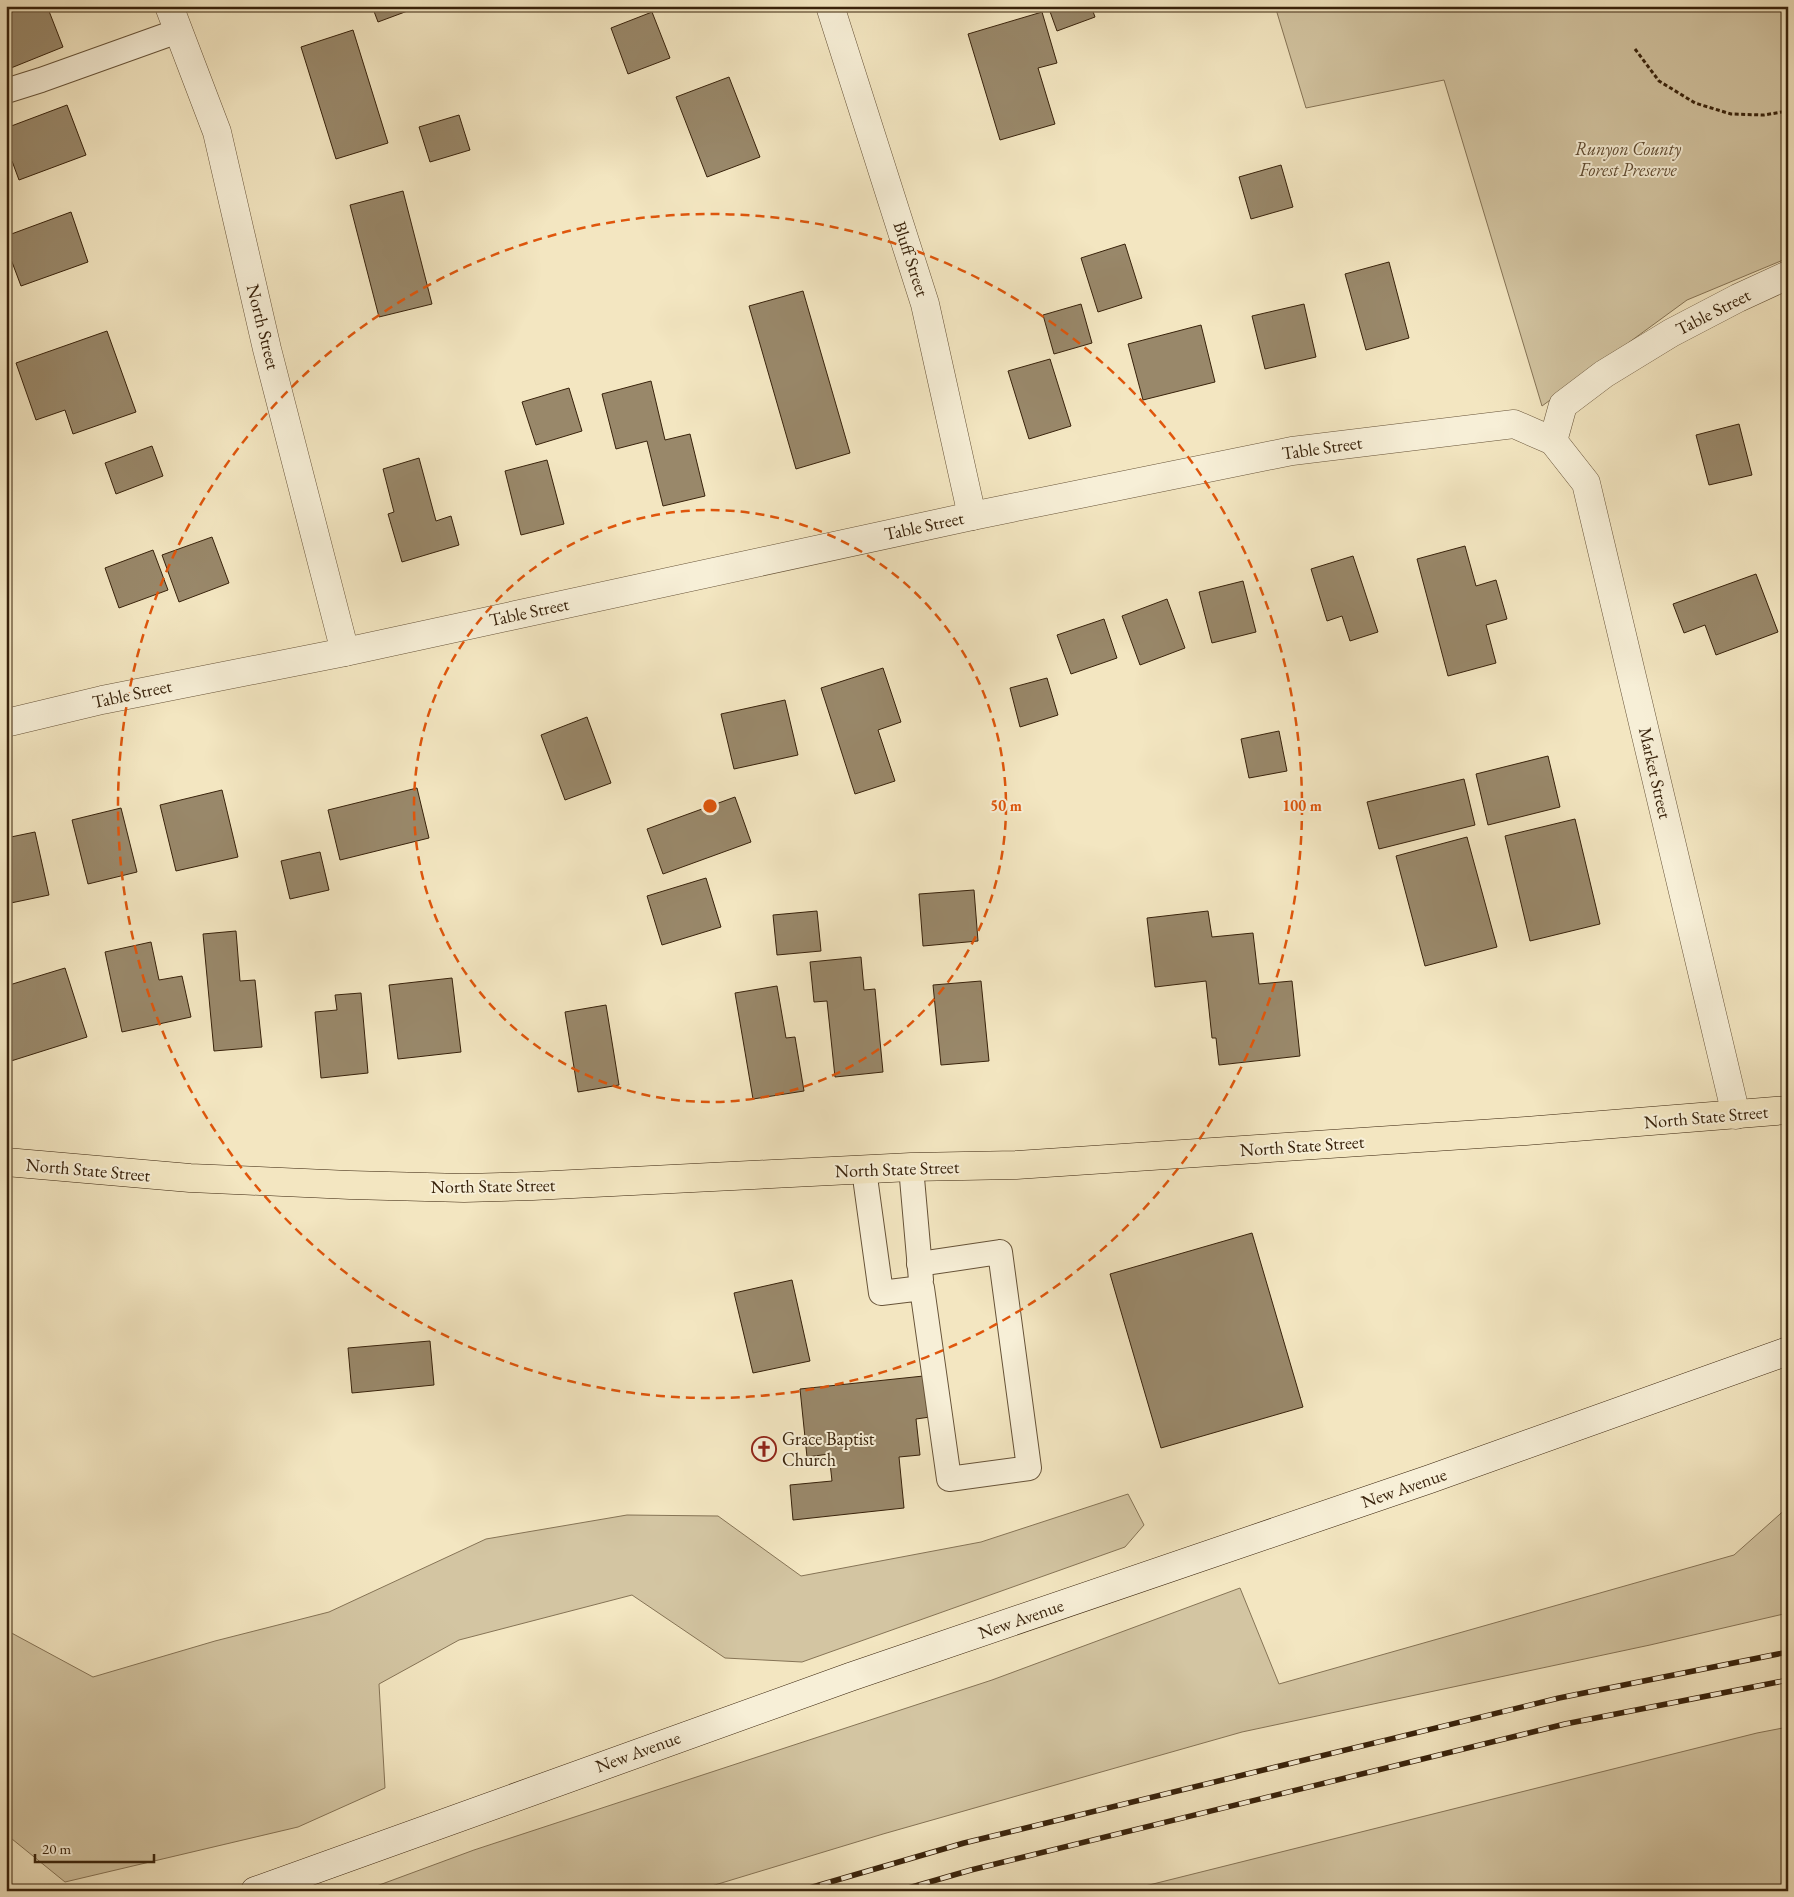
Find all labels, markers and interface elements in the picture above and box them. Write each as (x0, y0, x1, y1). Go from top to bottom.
park label: Runyon County Forest Preserve (1575, 137, 1682, 181)
street label: Bluff Street (889, 218, 935, 300)
street label: North Street (242, 282, 285, 372)
street label: Table Street (1672, 283, 1754, 340)
street label: Table Street (1280, 430, 1364, 465)
street label: Table Street (882, 506, 966, 545)
street label: Table Street (487, 592, 571, 631)
street label: Table Street (90, 674, 174, 713)
street label: Market Street (1634, 725, 1677, 821)
text: 50 m (990, 796, 1022, 815)
text: 100 m (1282, 796, 1322, 815)
centre of rings (701, 797, 719, 815)
street label: North State Street (1643, 1100, 1769, 1133)
street label: North State Street (1239, 1130, 1365, 1161)
street label: North State Street (25, 1153, 152, 1186)
street label: North State Street (834, 1155, 960, 1182)
street label: North State Street (430, 1173, 556, 1198)
place label: Grace Baptist Church (782, 1427, 875, 1471)
church icon: Grace Baptist Church (751, 1436, 777, 1462)
street label: New Avenue (1358, 1462, 1450, 1513)
street label: New Avenue (975, 1593, 1067, 1644)
street label: New Avenue (592, 1726, 684, 1778)
scale bar (35, 1832, 154, 1864)
text: 20 m (42, 1839, 71, 1858)

